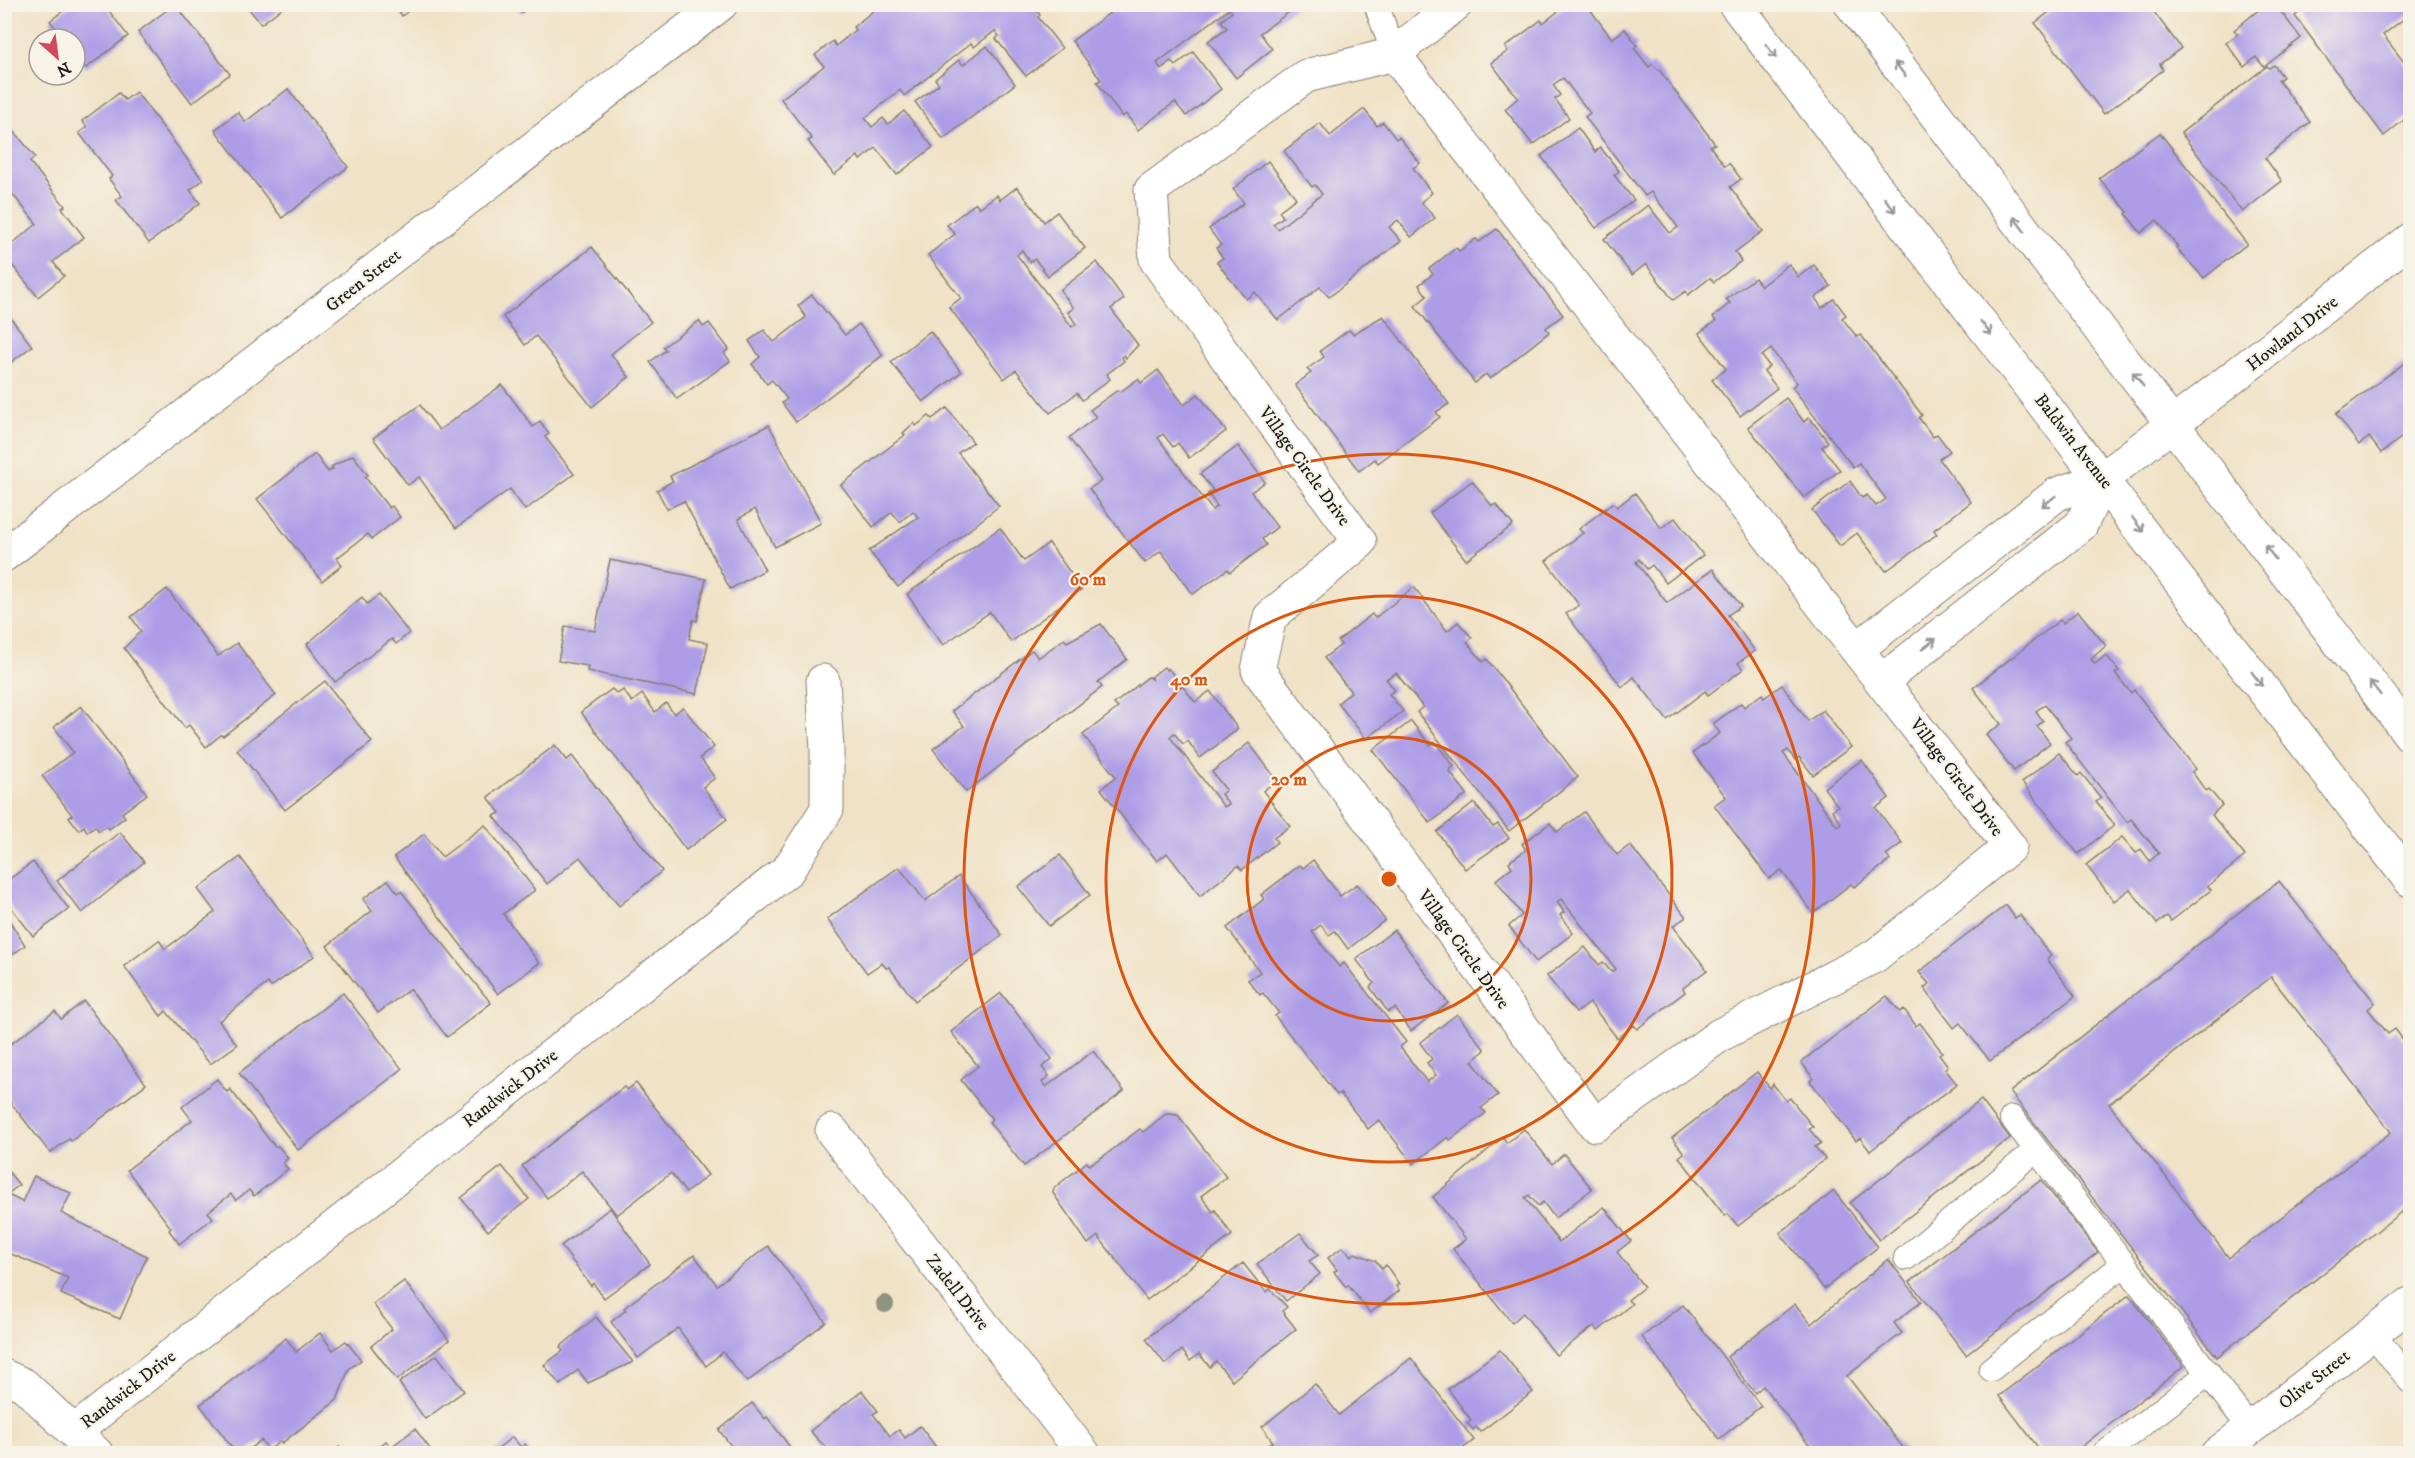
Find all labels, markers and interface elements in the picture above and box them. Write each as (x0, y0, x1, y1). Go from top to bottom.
north arrow (27, 27, 87, 87)
one-way arrow (1764, 42, 1777, 58)
text: N (53, 57, 74, 81)
one-way arrow (1894, 62, 1907, 78)
one-way arrow (1884, 196, 1897, 212)
one-way arrow (2013, 217, 2025, 233)
street label: Green Street (321, 244, 406, 317)
street label: Howland Drive (2242, 291, 2343, 376)
one-way arrow (1979, 320, 1992, 336)
one-way arrow (2131, 371, 2144, 387)
street label: Baldwin Avenue (2029, 390, 2117, 494)
street label: Village Circle Drive (1253, 402, 1355, 531)
one-way arrow (2041, 494, 2057, 507)
one-way arrow (2132, 516, 2145, 532)
one-way arrow (2264, 545, 2277, 561)
text: 60 m (1070, 569, 1107, 591)
one-way arrow (1921, 638, 1937, 651)
text: 40 m (1169, 669, 1208, 691)
one-way arrow (2251, 671, 2263, 687)
one-way arrow (2368, 681, 2381, 697)
street label: Village Circle Drive (1904, 713, 2008, 841)
text: 20 m (1271, 769, 1307, 791)
centre of rings (1379, 869, 1399, 889)
street label: Village Circle Drive (1412, 885, 1514, 1014)
street label: Randwick Drive (459, 1045, 563, 1133)
street label: Zadell Drive (921, 1250, 994, 1335)
street label: Olive Street (2275, 1345, 2355, 1414)
street label: Randwick Drive (77, 1346, 181, 1434)

